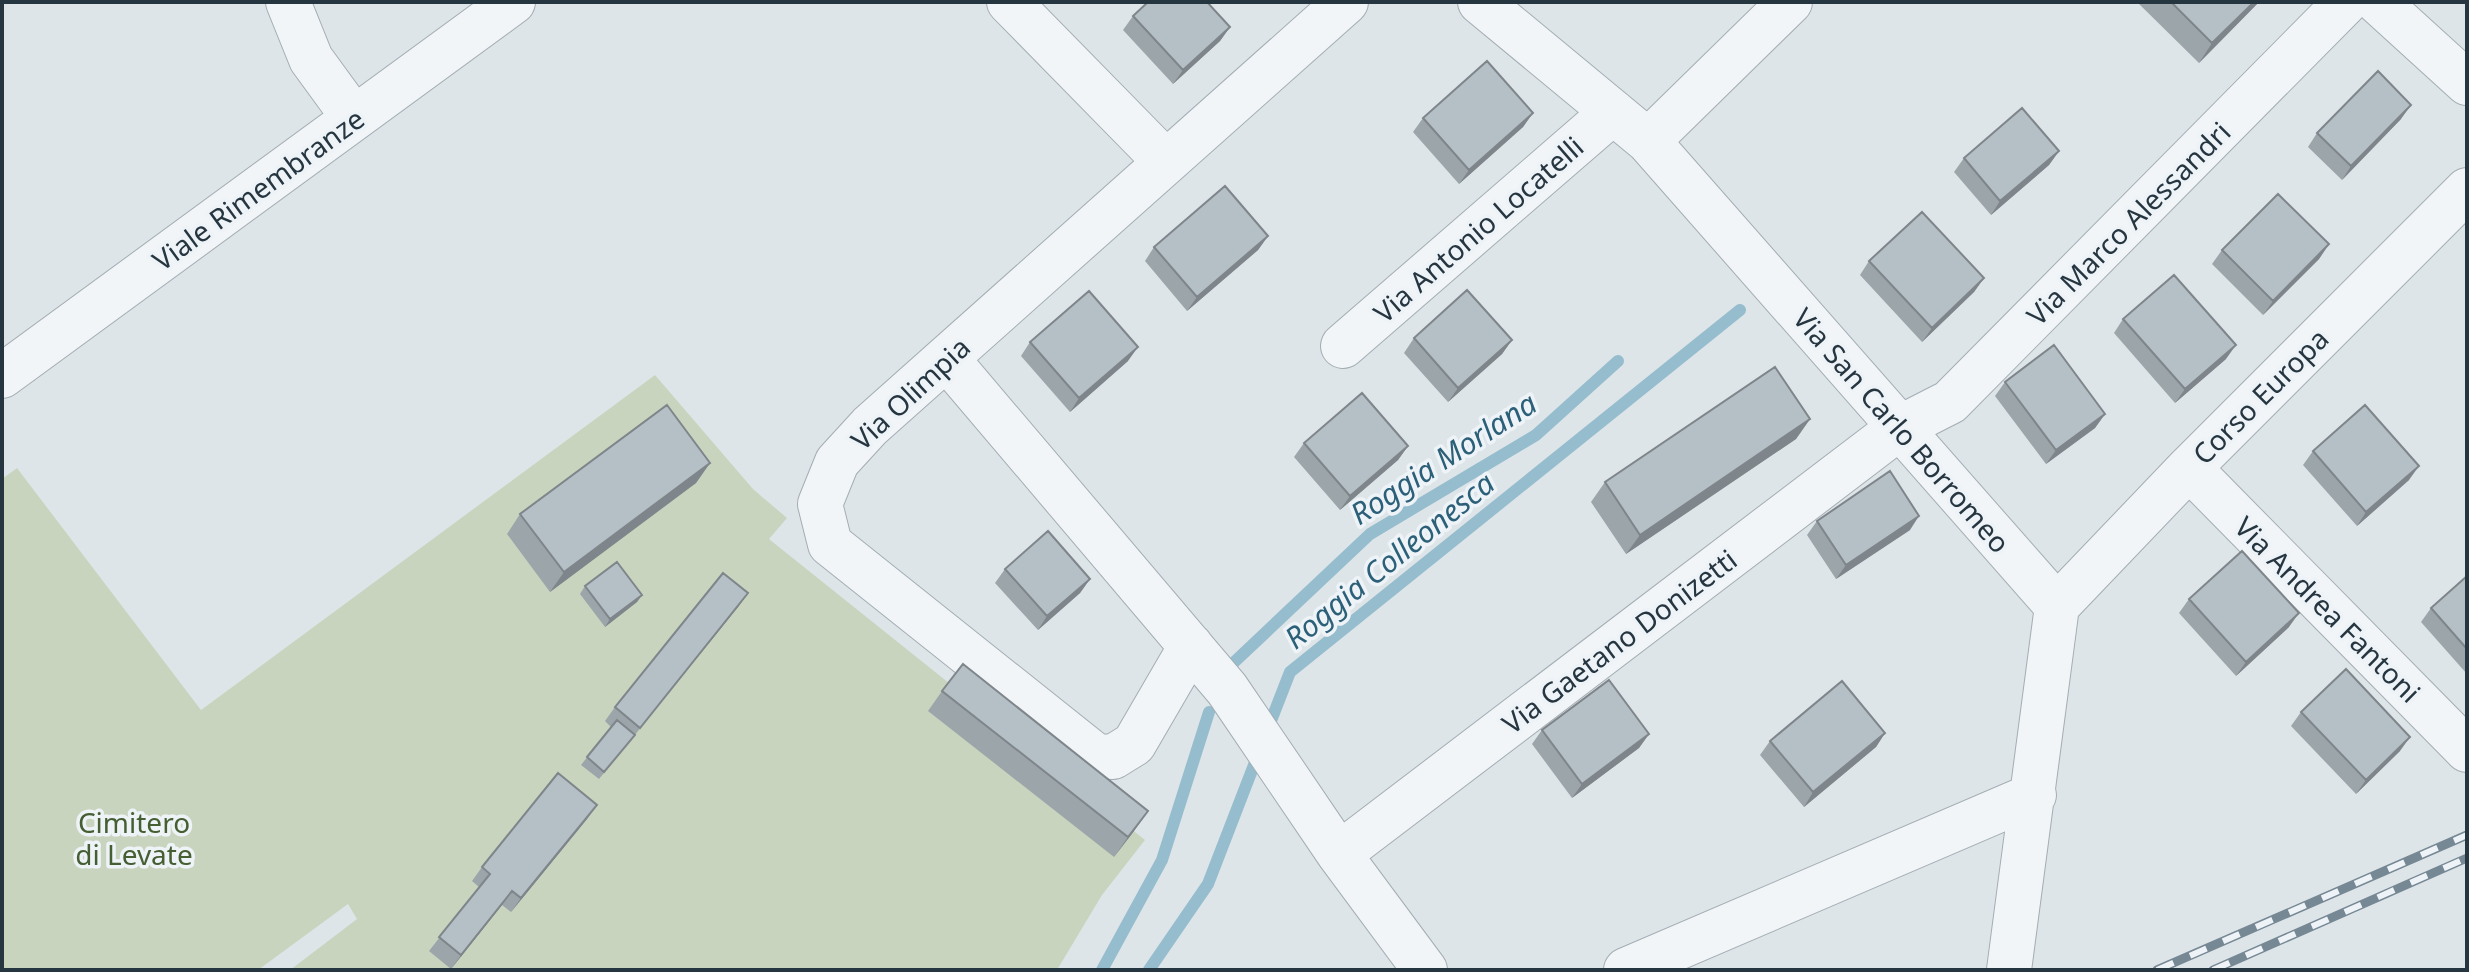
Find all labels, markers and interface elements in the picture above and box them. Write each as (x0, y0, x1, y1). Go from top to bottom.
street label: Viale Rimembranze (144, 99, 372, 279)
street label: Via Marco Alessandri (2018, 113, 2238, 333)
street label: Via Antonio Locatelli (1365, 127, 1591, 331)
street label: Via San Carlo Borromeo (1785, 300, 2019, 560)
street label: Corso Europa (2184, 320, 2336, 472)
street label: Via Olimpia (842, 328, 978, 458)
water label: Roggia Morlana (1342, 382, 1544, 534)
water label: Roggia Colleonesca (1275, 463, 1503, 657)
street label: Via Andrea Fantoni (2227, 508, 2429, 710)
street label: Via Gaetano Donizetti (1494, 540, 1744, 742)
park label: Cimitero di Levate (75, 803, 193, 873)

